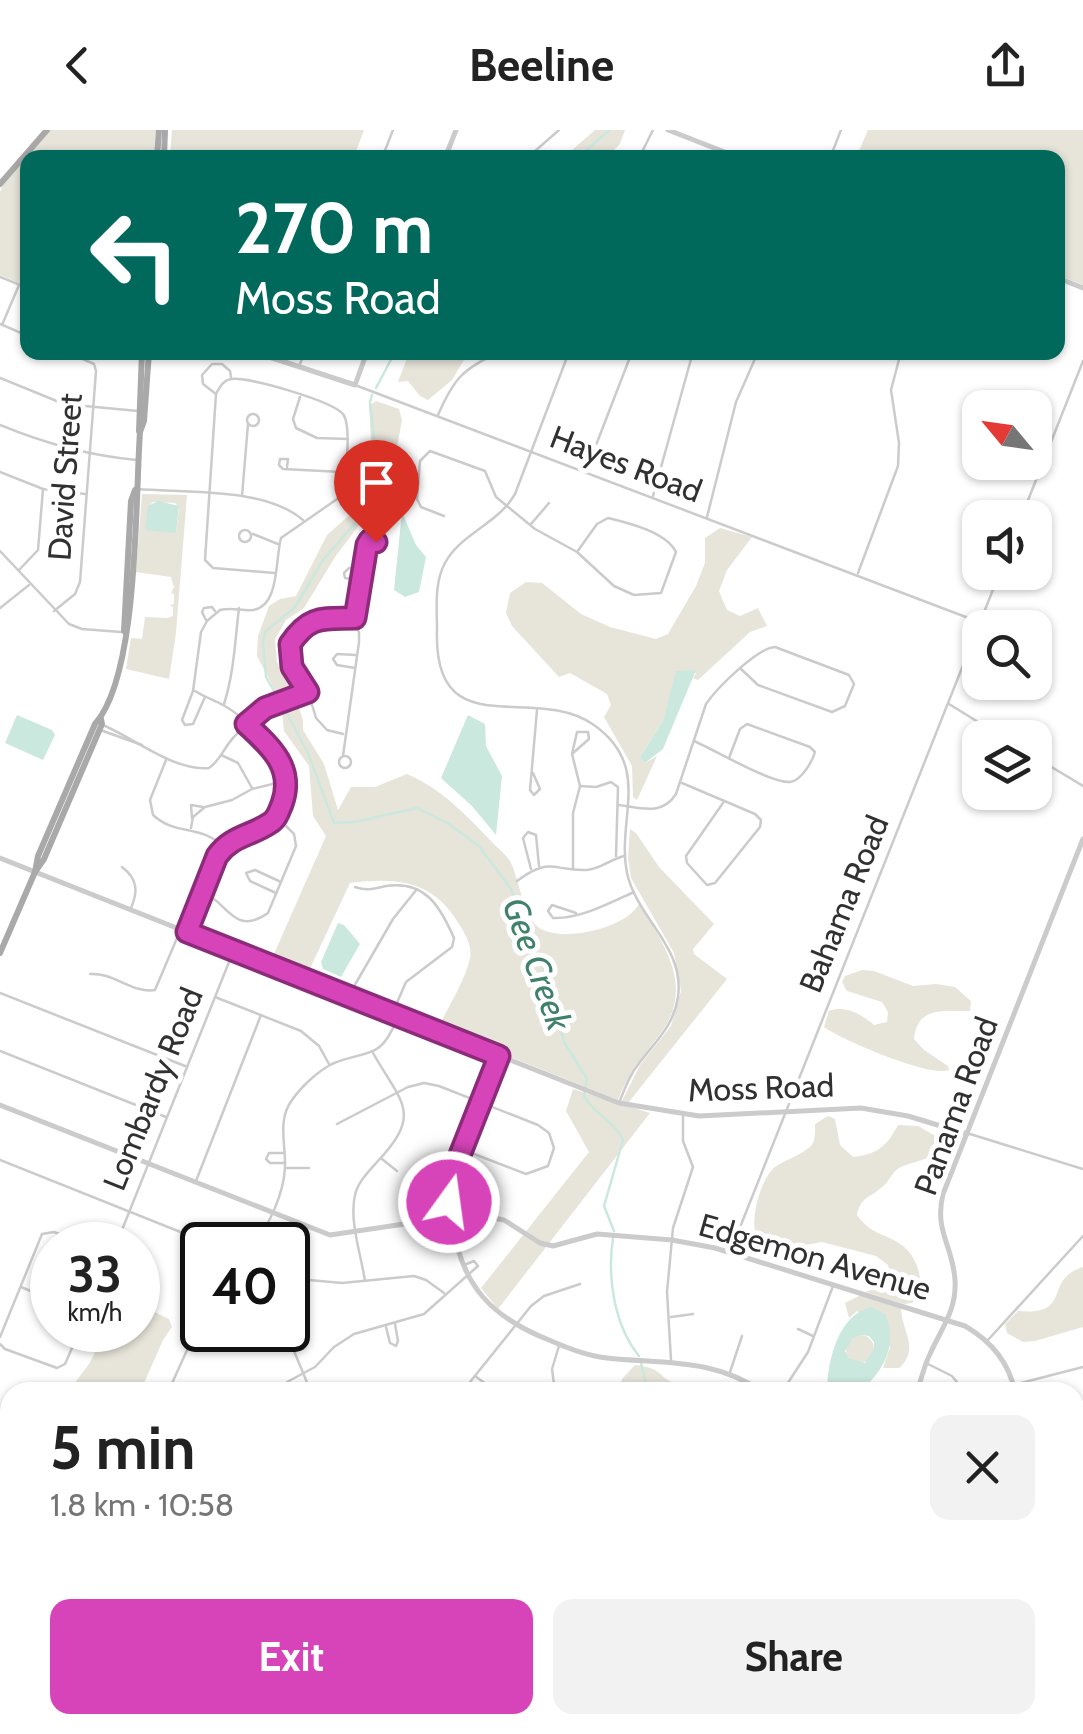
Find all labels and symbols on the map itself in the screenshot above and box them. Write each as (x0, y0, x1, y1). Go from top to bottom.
north arrow (962, 390, 1052, 480)
street label: David Street (39, 392, 90, 562)
street label: Hayes Road (545, 417, 707, 510)
pin (334, 440, 419, 543)
street label: Bahama Road (790, 810, 897, 998)
water label: Gee Creek (494, 892, 582, 1037)
street label: Lombardy Road (94, 982, 211, 1196)
street label: Panama Road (905, 1012, 1006, 1200)
street label: Moss Road (687, 1065, 835, 1110)
position arrow (397, 1150, 501, 1254)
street label: Edgemon Avenue (695, 1205, 936, 1308)
speed limit sign: 40 (180, 1222, 310, 1352)

